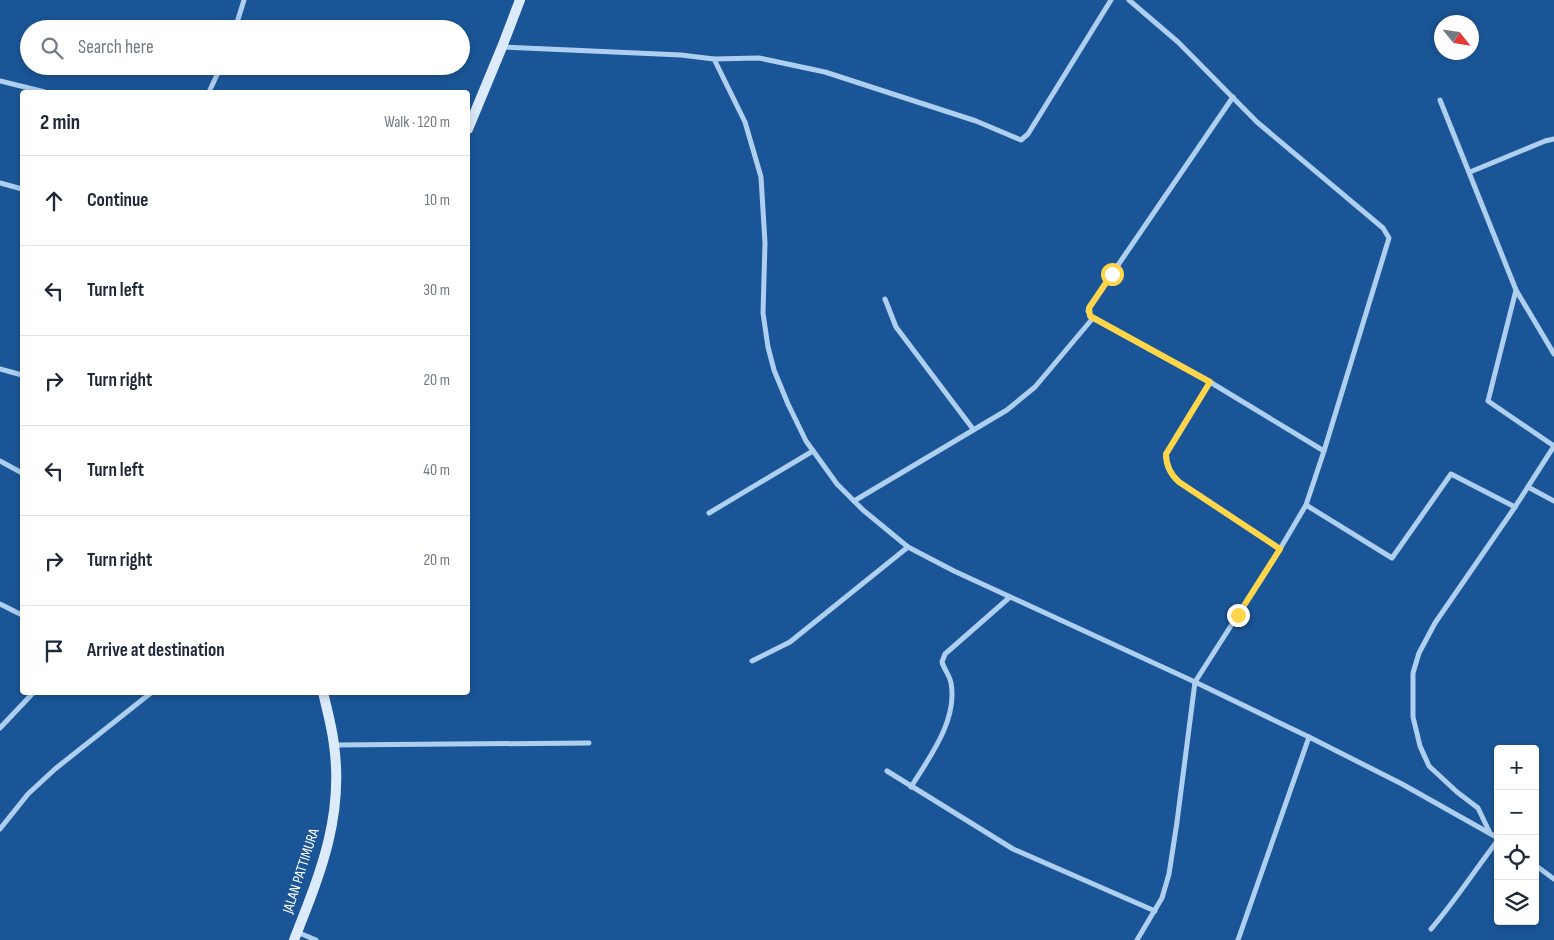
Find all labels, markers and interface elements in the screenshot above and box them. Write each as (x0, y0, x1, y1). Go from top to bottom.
north arrow (1434, 15, 1479, 60)
search box (20, 20, 470, 75)
icon: search (38, 34, 66, 62)
text: Search here (78, 36, 154, 59)
text: 2 min (40, 110, 80, 135)
text: Walk · 120 m (384, 113, 450, 132)
icon: ahead (40, 187, 68, 215)
text: Continue (87, 189, 148, 212)
text: 10 m (424, 191, 450, 210)
route start (1101, 263, 1124, 286)
icon: left (40, 277, 68, 305)
text: Turn left (87, 279, 144, 302)
text: 30 m (423, 281, 450, 300)
icon: right (40, 367, 68, 395)
text: Turn right (87, 369, 152, 392)
text: 20 m (423, 371, 450, 390)
icon: left (40, 457, 68, 485)
text: Turn left (87, 459, 144, 482)
text: 40 m (423, 461, 450, 480)
icon: right (40, 547, 68, 575)
text: Turn right (87, 549, 152, 572)
text: 20 m (423, 551, 450, 570)
route end (1227, 604, 1250, 627)
icon: arrive (40, 637, 68, 665)
text: Arrive at destination (87, 639, 225, 662)
map controls (1494, 745, 1539, 925)
button: + (1494, 745, 1539, 790)
button: − (1494, 790, 1539, 835)
street label: JALAN PATTIMURA (278, 826, 324, 917)
button: locate (1494, 835, 1539, 880)
button: layers (1494, 880, 1539, 925)

